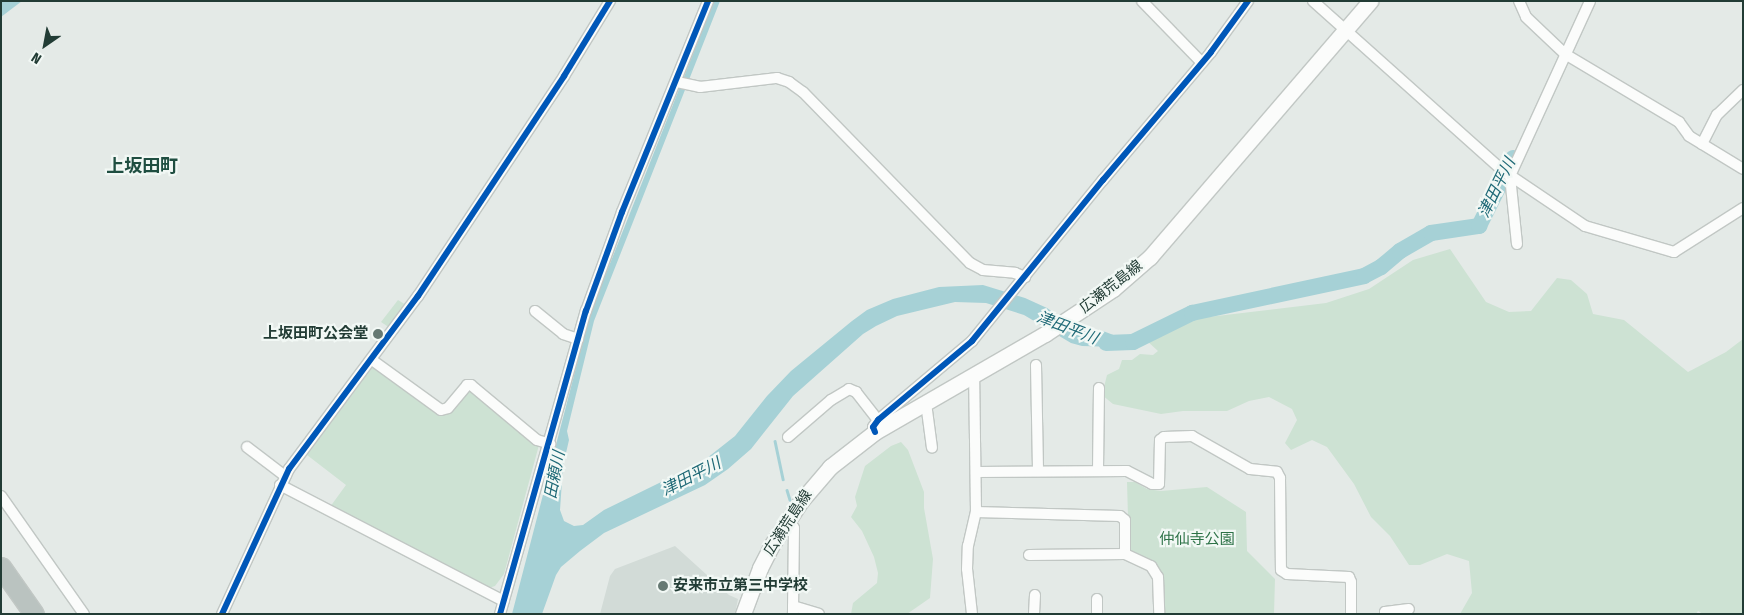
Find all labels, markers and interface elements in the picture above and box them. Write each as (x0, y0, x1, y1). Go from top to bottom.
north arrow (20, 20, 70, 70)
text: N (28, 49, 45, 67)
district label: 上坂田町 (106, 155, 178, 177)
water label: 津田平川 (1474, 155, 1520, 221)
street label: 広瀬荒島線 (1076, 257, 1146, 317)
water label: 津田平川 (1034, 308, 1100, 348)
place label: 上坂田町公会堂 (263, 325, 368, 343)
marker: 上坂田町公会堂 (372, 328, 384, 340)
water label: 田頼川 (541, 450, 569, 500)
water label: 津田平川 (658, 454, 724, 500)
street label: 広瀬荒島線 (760, 487, 816, 559)
park label: 仲仙寺公園 (1160, 531, 1234, 549)
place label: 安来市立第三中学校 (673, 577, 808, 595)
marker: 安来市立第三中学校 (657, 580, 669, 592)

